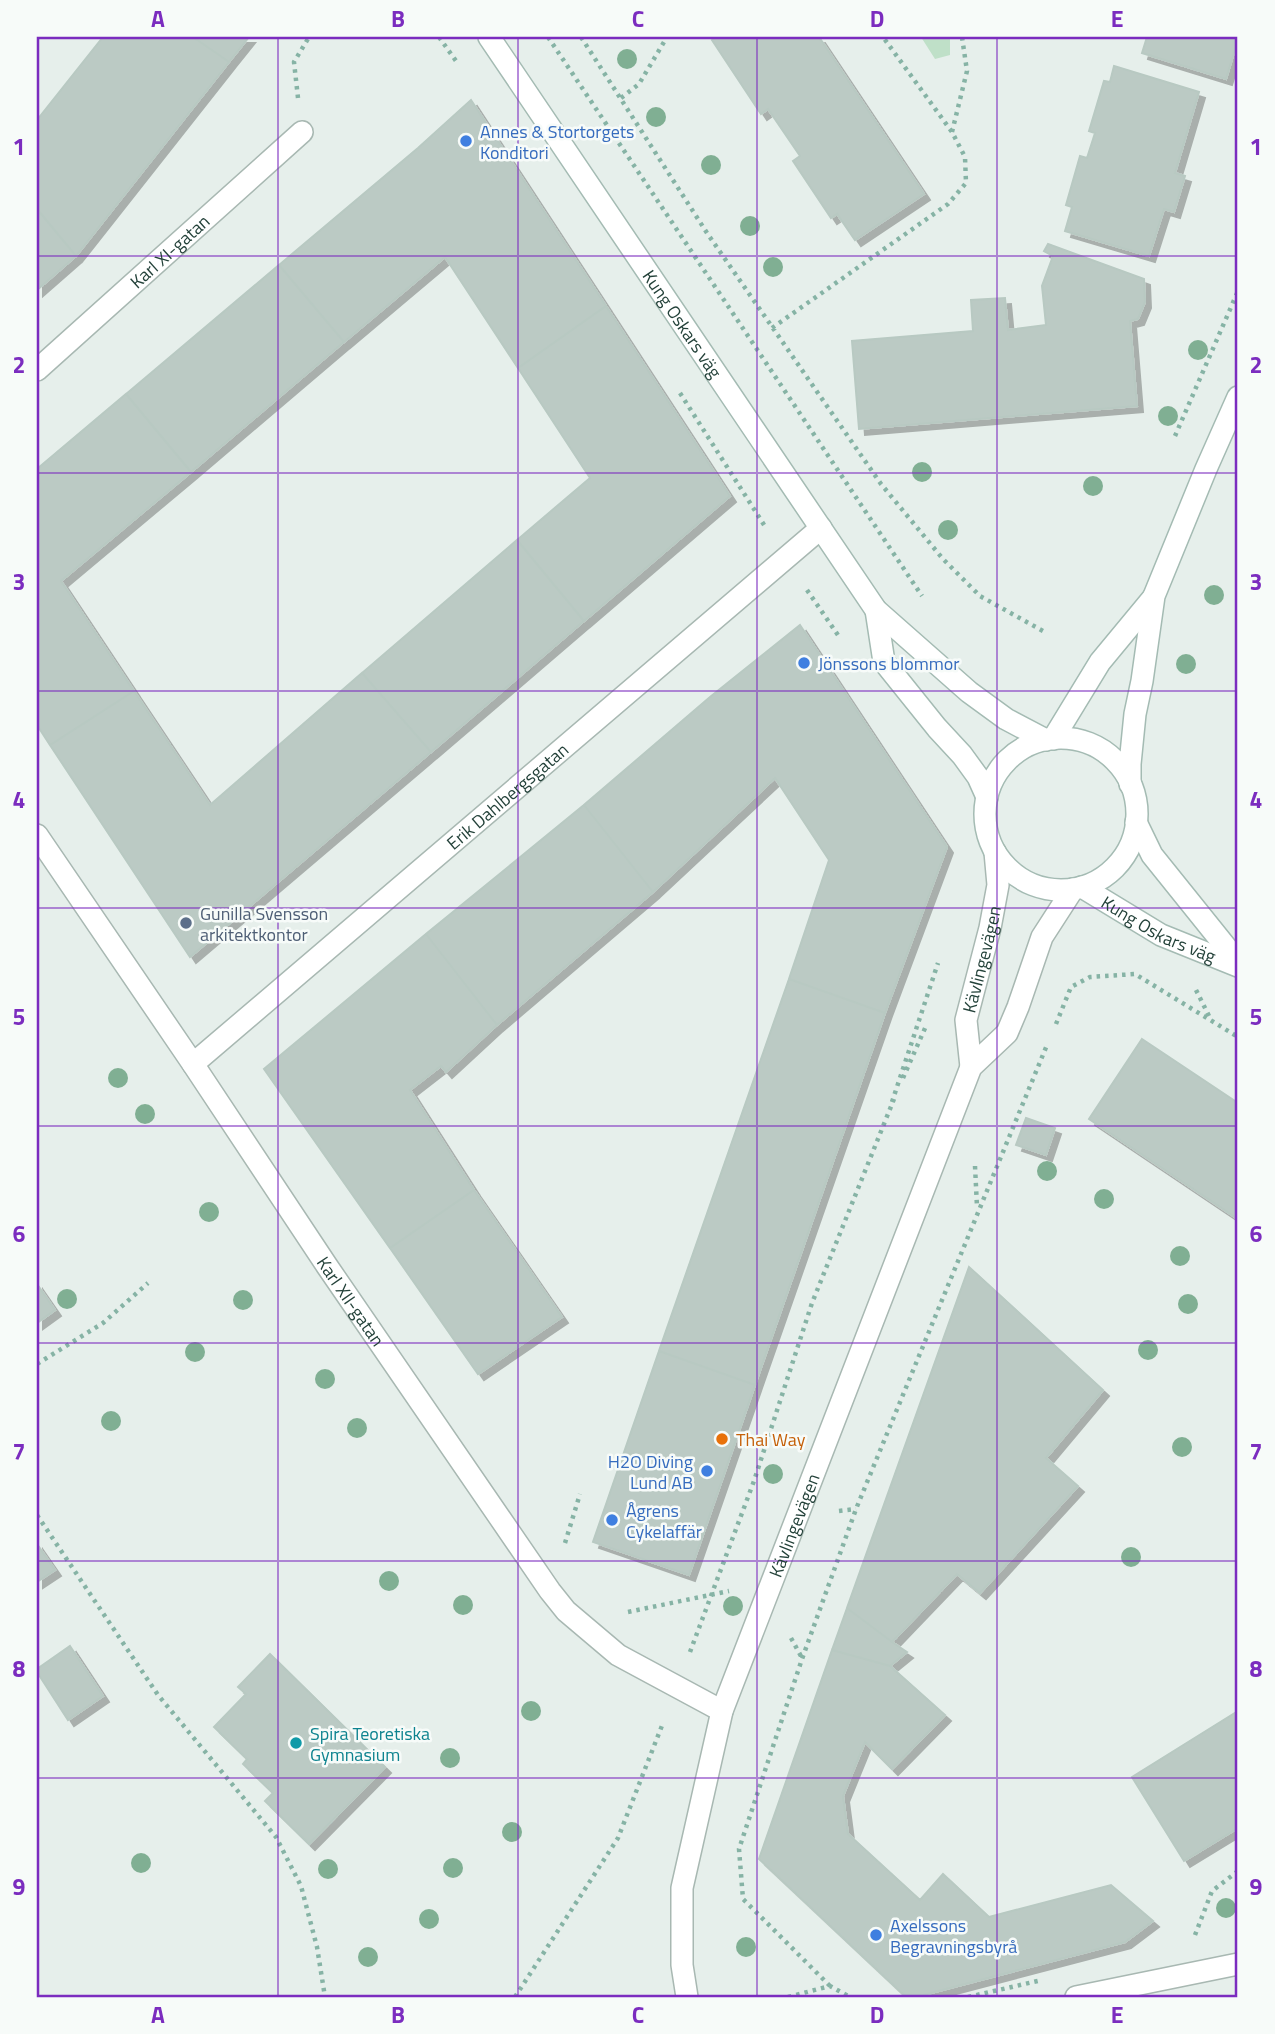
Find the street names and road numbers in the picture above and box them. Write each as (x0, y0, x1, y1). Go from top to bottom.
street label: Karl XI-gatan (123, 208, 215, 294)
street label: Kung Oskars väg (636, 264, 729, 383)
street label: Erik Dahlbergsgatan (440, 736, 574, 856)
street label: Kung Oskars väg (1096, 889, 1220, 969)
street label: Kävlingevägen (955, 904, 1007, 1016)
street label: Karl XII-gatan (311, 1251, 392, 1351)
street label: Kävlingevägen (761, 1469, 826, 1581)

